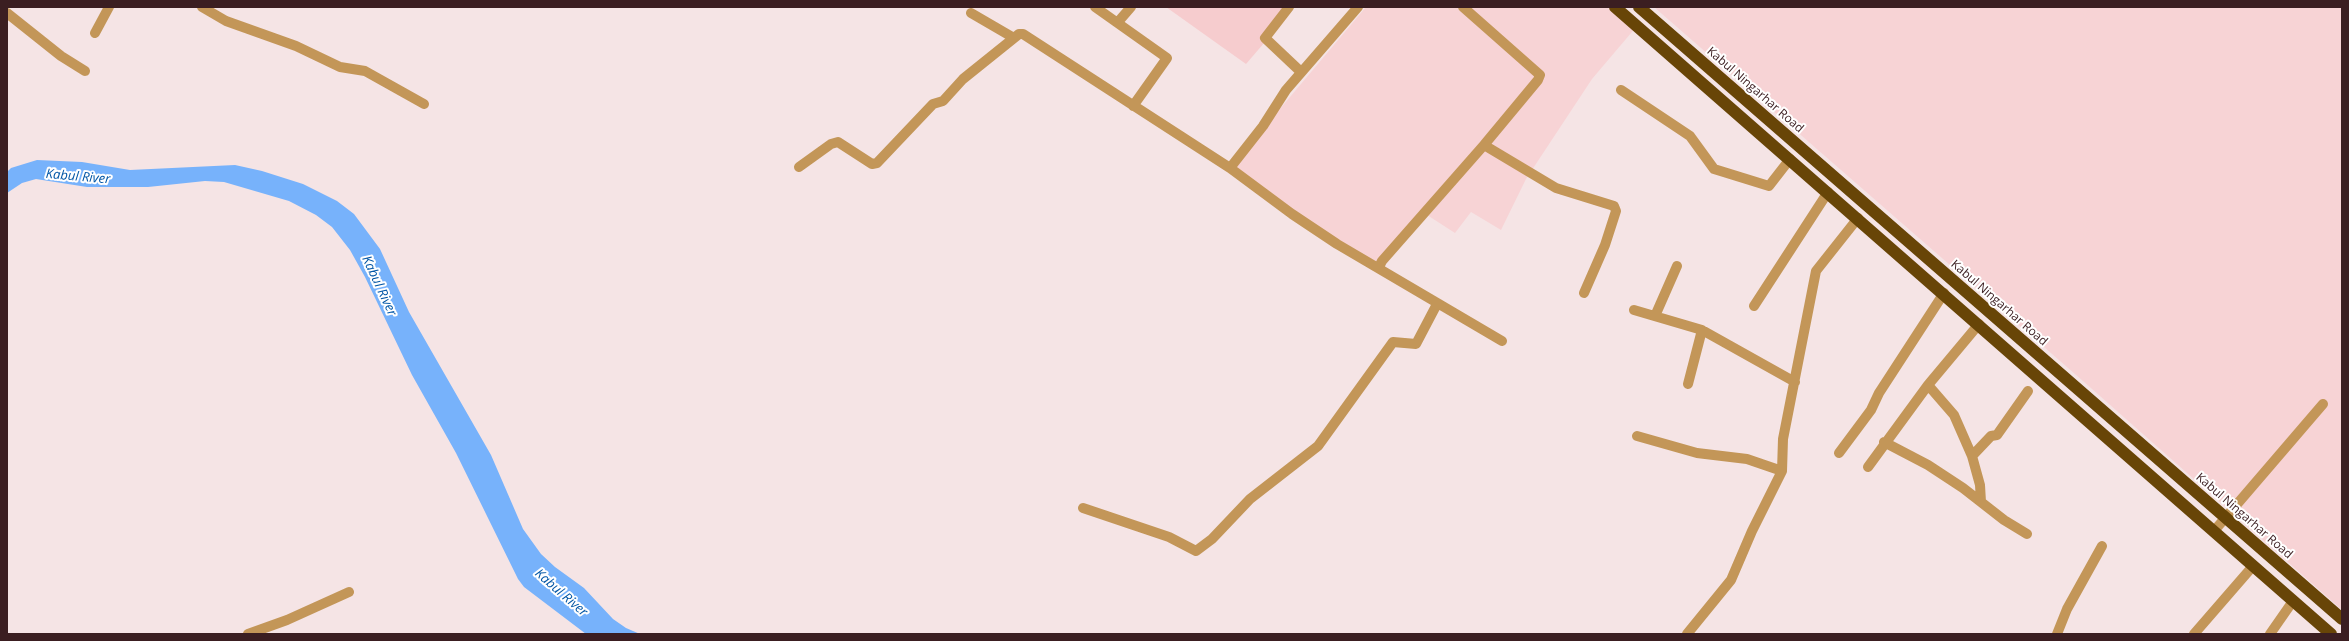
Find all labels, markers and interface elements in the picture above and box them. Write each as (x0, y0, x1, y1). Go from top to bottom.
street label: Kabul Ningarhar Road (1704, 44, 1806, 136)
water label: Kabul River (45, 166, 111, 188)
water label: Kabul River (358, 253, 400, 319)
street label: Kabul Ningarhar Road (1948, 257, 2050, 349)
street label: Kabul Ningarhar Road (2193, 470, 2295, 562)
water label: Kabul River (532, 566, 590, 620)

